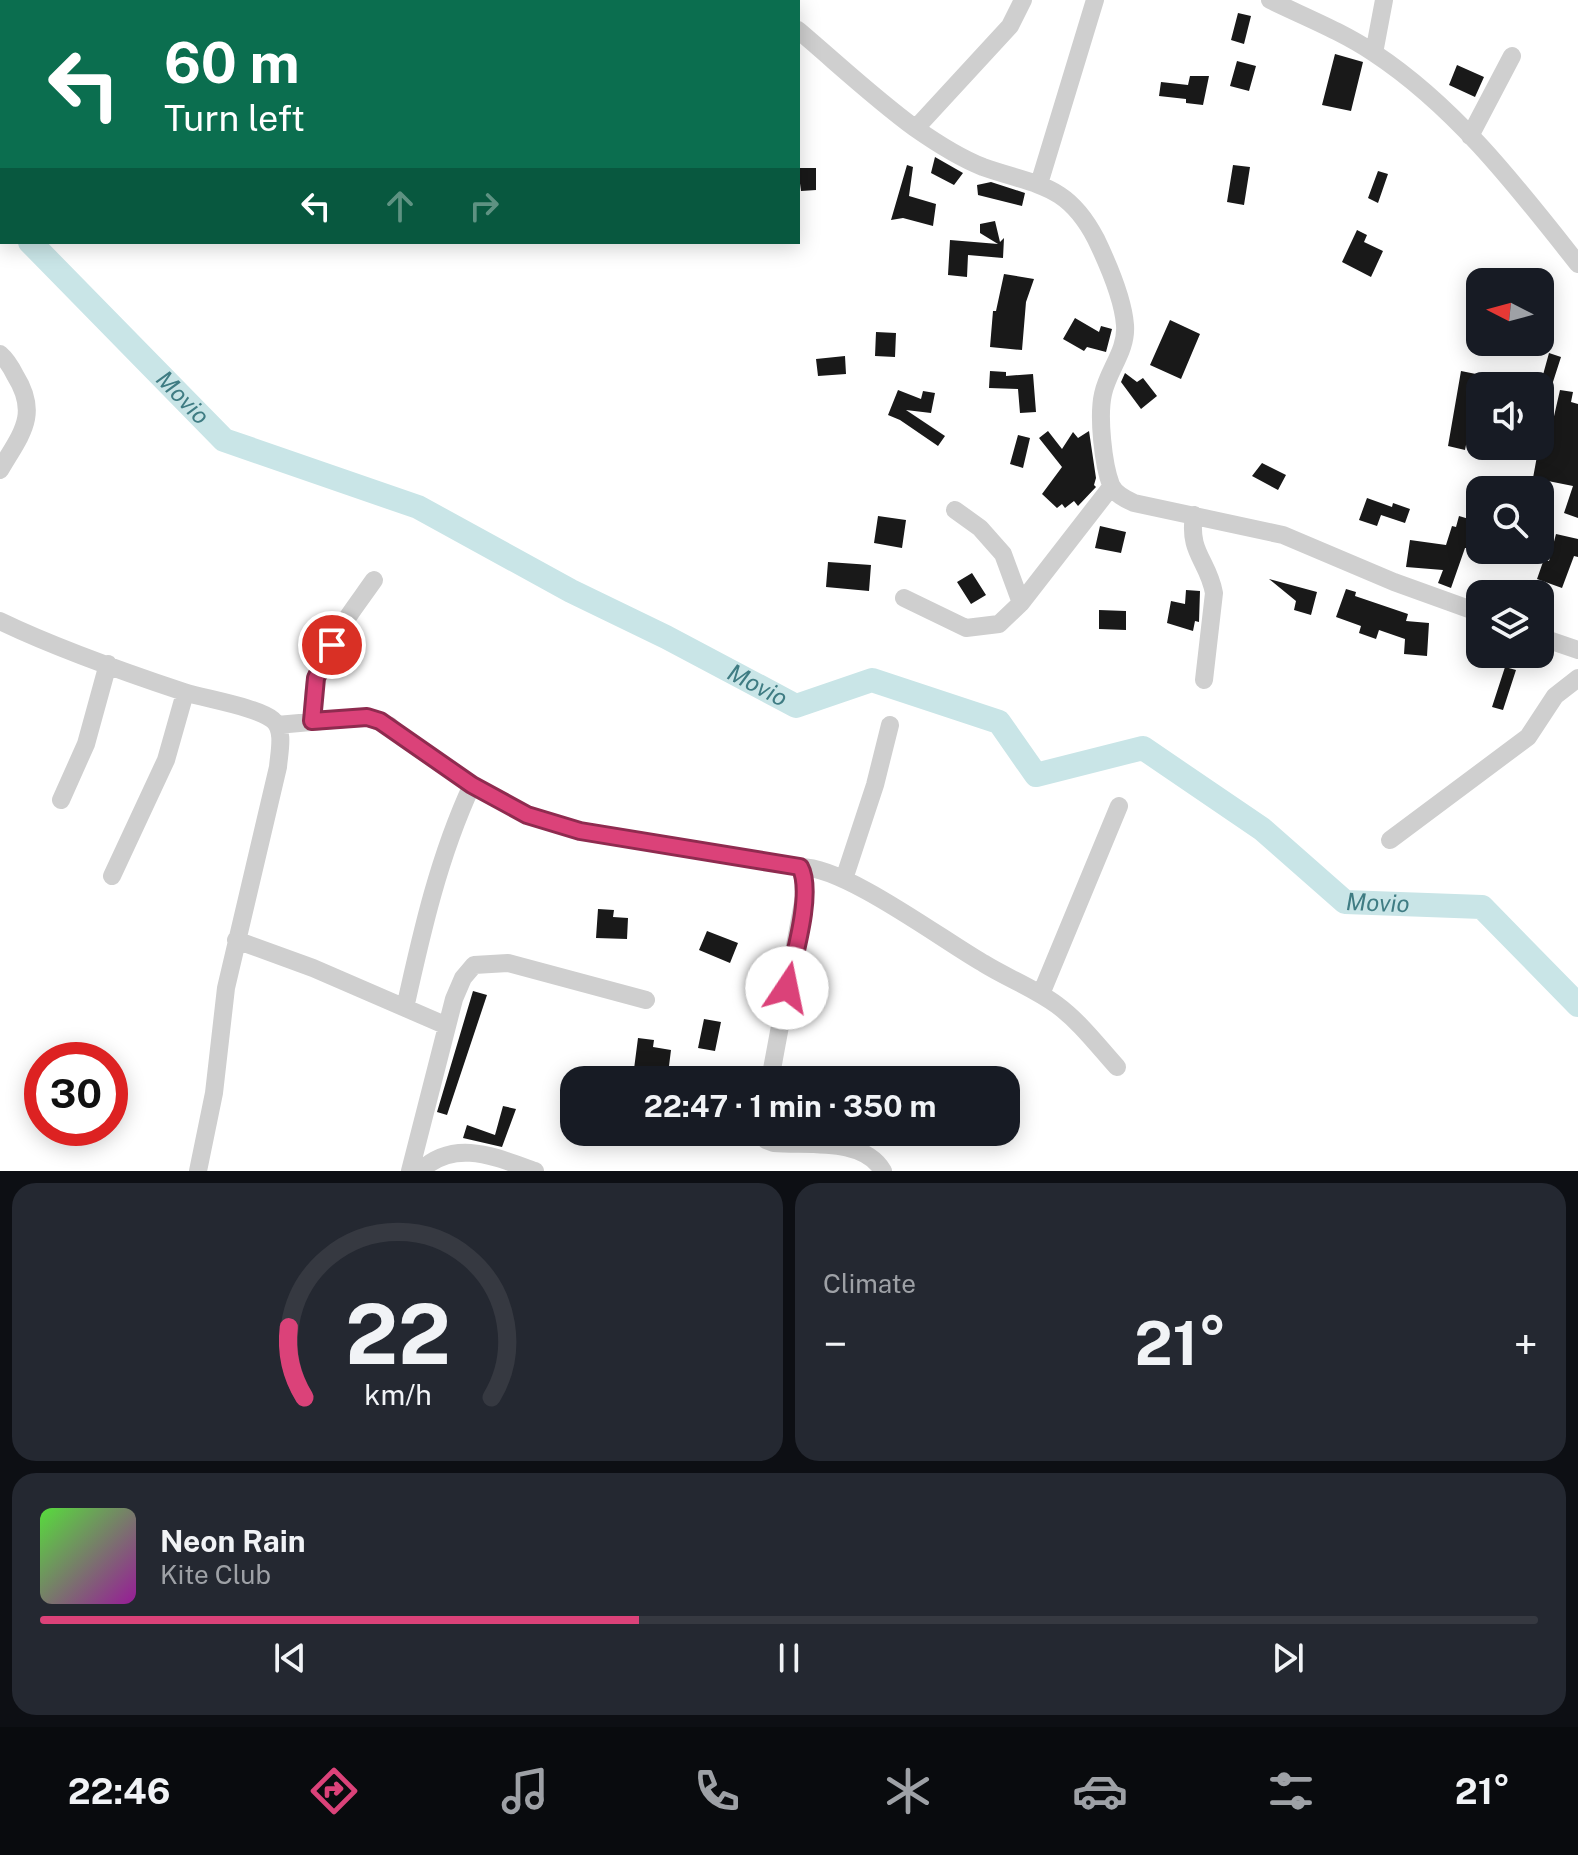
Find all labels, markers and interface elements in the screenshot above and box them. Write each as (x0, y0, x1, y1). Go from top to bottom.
text: 60 m (164, 30, 300, 96)
icon: left (32, 32, 136, 136)
text: Turn left (164, 97, 305, 139)
icon: left (294, 184, 338, 228)
icon: ahead (378, 184, 422, 228)
icon: right (462, 184, 506, 228)
north arrow (1466, 268, 1554, 356)
map controls (1466, 268, 1554, 668)
water label: Movio (151, 365, 216, 430)
button: sound (1466, 372, 1554, 460)
button: search (1466, 476, 1554, 564)
button: layers (1466, 580, 1554, 668)
pin (298, 611, 366, 679)
icon: arrive (310, 623, 354, 667)
water label: Movio (723, 657, 793, 712)
water label: Movio (1345, 887, 1410, 917)
position arrow (745, 946, 829, 1030)
speed limit sign: 30 (24, 1042, 128, 1146)
text: 22:47 · 1 min · 350 m (644, 1088, 936, 1124)
text: Climate (823, 1268, 916, 1299)
text: 22 (345, 1285, 450, 1383)
text: 21° (1134, 1308, 1227, 1379)
text: − (823, 1318, 847, 1370)
text: + (1514, 1318, 1538, 1370)
text: km/h (364, 1378, 431, 1411)
text: Neon Rain (160, 1523, 306, 1559)
text: Kite Club (160, 1559, 271, 1590)
icon: previous (268, 1636, 312, 1680)
icon: pause (767, 1636, 811, 1680)
icon: next (1266, 1636, 1310, 1680)
icon: directions (306, 1763, 362, 1819)
icon: music (497, 1763, 553, 1819)
icon: phone (689, 1763, 745, 1819)
icon: climate (880, 1763, 936, 1819)
icon: car (1072, 1763, 1128, 1819)
icon: filters (1263, 1763, 1319, 1819)
text: 22:46 (68, 1770, 170, 1812)
text: 21° (1455, 1770, 1510, 1812)

